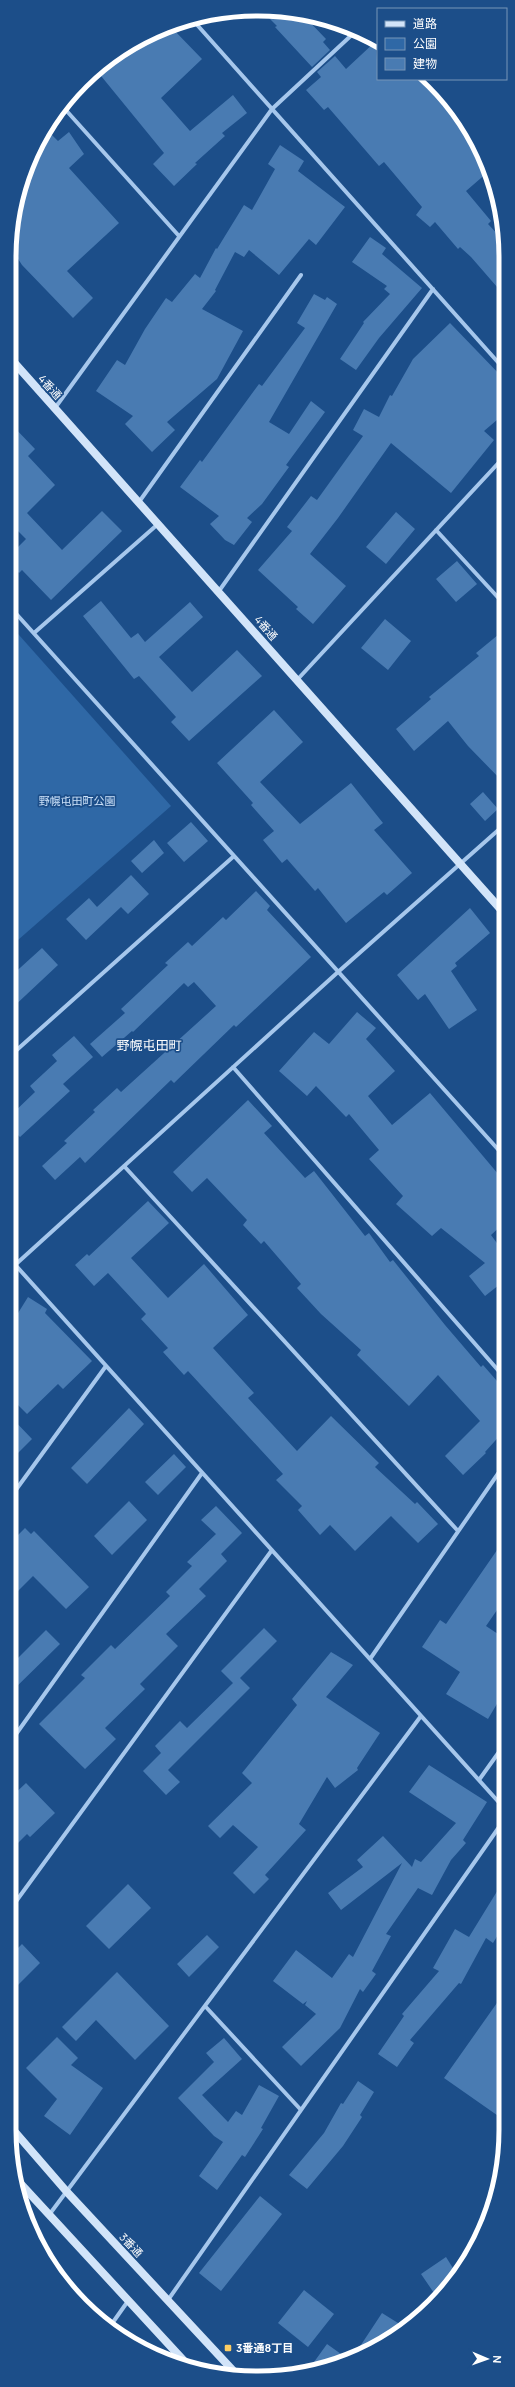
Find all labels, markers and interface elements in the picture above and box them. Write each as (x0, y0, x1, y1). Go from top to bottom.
legend (377, 8, 507, 80)
text: 道路 (413, 15, 437, 32)
text: 公園 (413, 35, 437, 52)
text: 建物 (413, 55, 437, 72)
street label: 4番通 (35, 371, 65, 402)
street label: 4番通 (251, 612, 281, 643)
park label: 野幌屯田町公園 (39, 793, 116, 808)
district label: 野幌屯田町 (116, 1036, 182, 1054)
street label: 3番通 (116, 2229, 146, 2260)
north arrow (467, 2339, 507, 2379)
place label: 3番通8丁目 (236, 2340, 293, 2355)
marker: 3番通8丁目 (223, 2343, 233, 2353)
text: N (490, 2355, 505, 2364)

